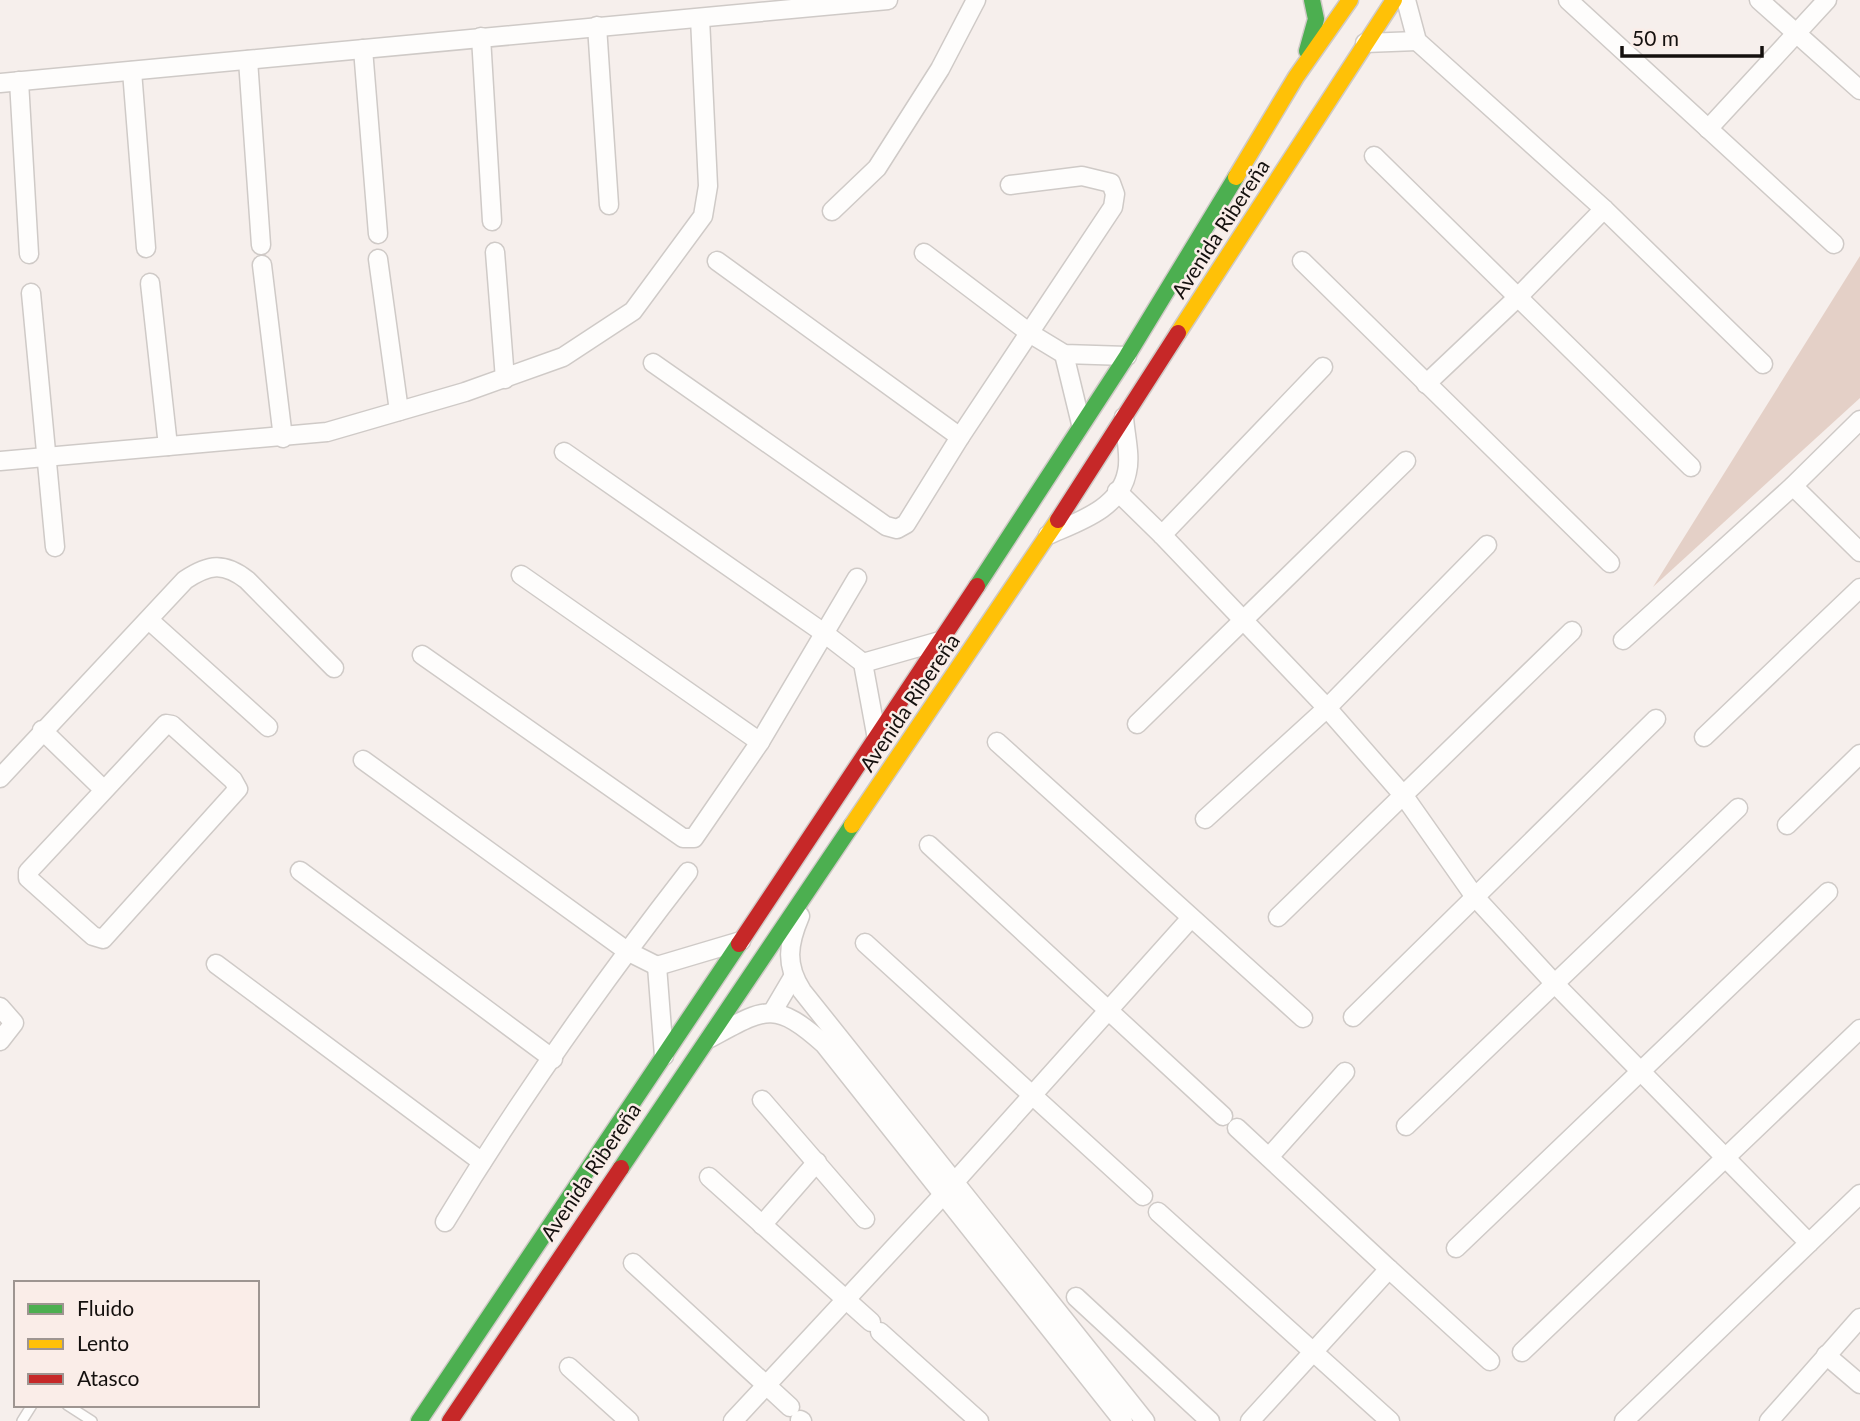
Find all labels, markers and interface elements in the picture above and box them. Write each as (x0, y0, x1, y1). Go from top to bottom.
scale bar (1622, 14, 1762, 58)
text: 50 m (1632, 25, 1679, 50)
street label: Avenida Ribereña (1165, 154, 1274, 302)
street label: Avenida Ribereña (853, 629, 964, 776)
street label: Avenida Ribereña (534, 1098, 645, 1245)
legend (14, 1281, 259, 1407)
text: Fluido (77, 1295, 134, 1320)
text: Lento (77, 1330, 129, 1355)
text: Atasco (77, 1365, 139, 1390)

